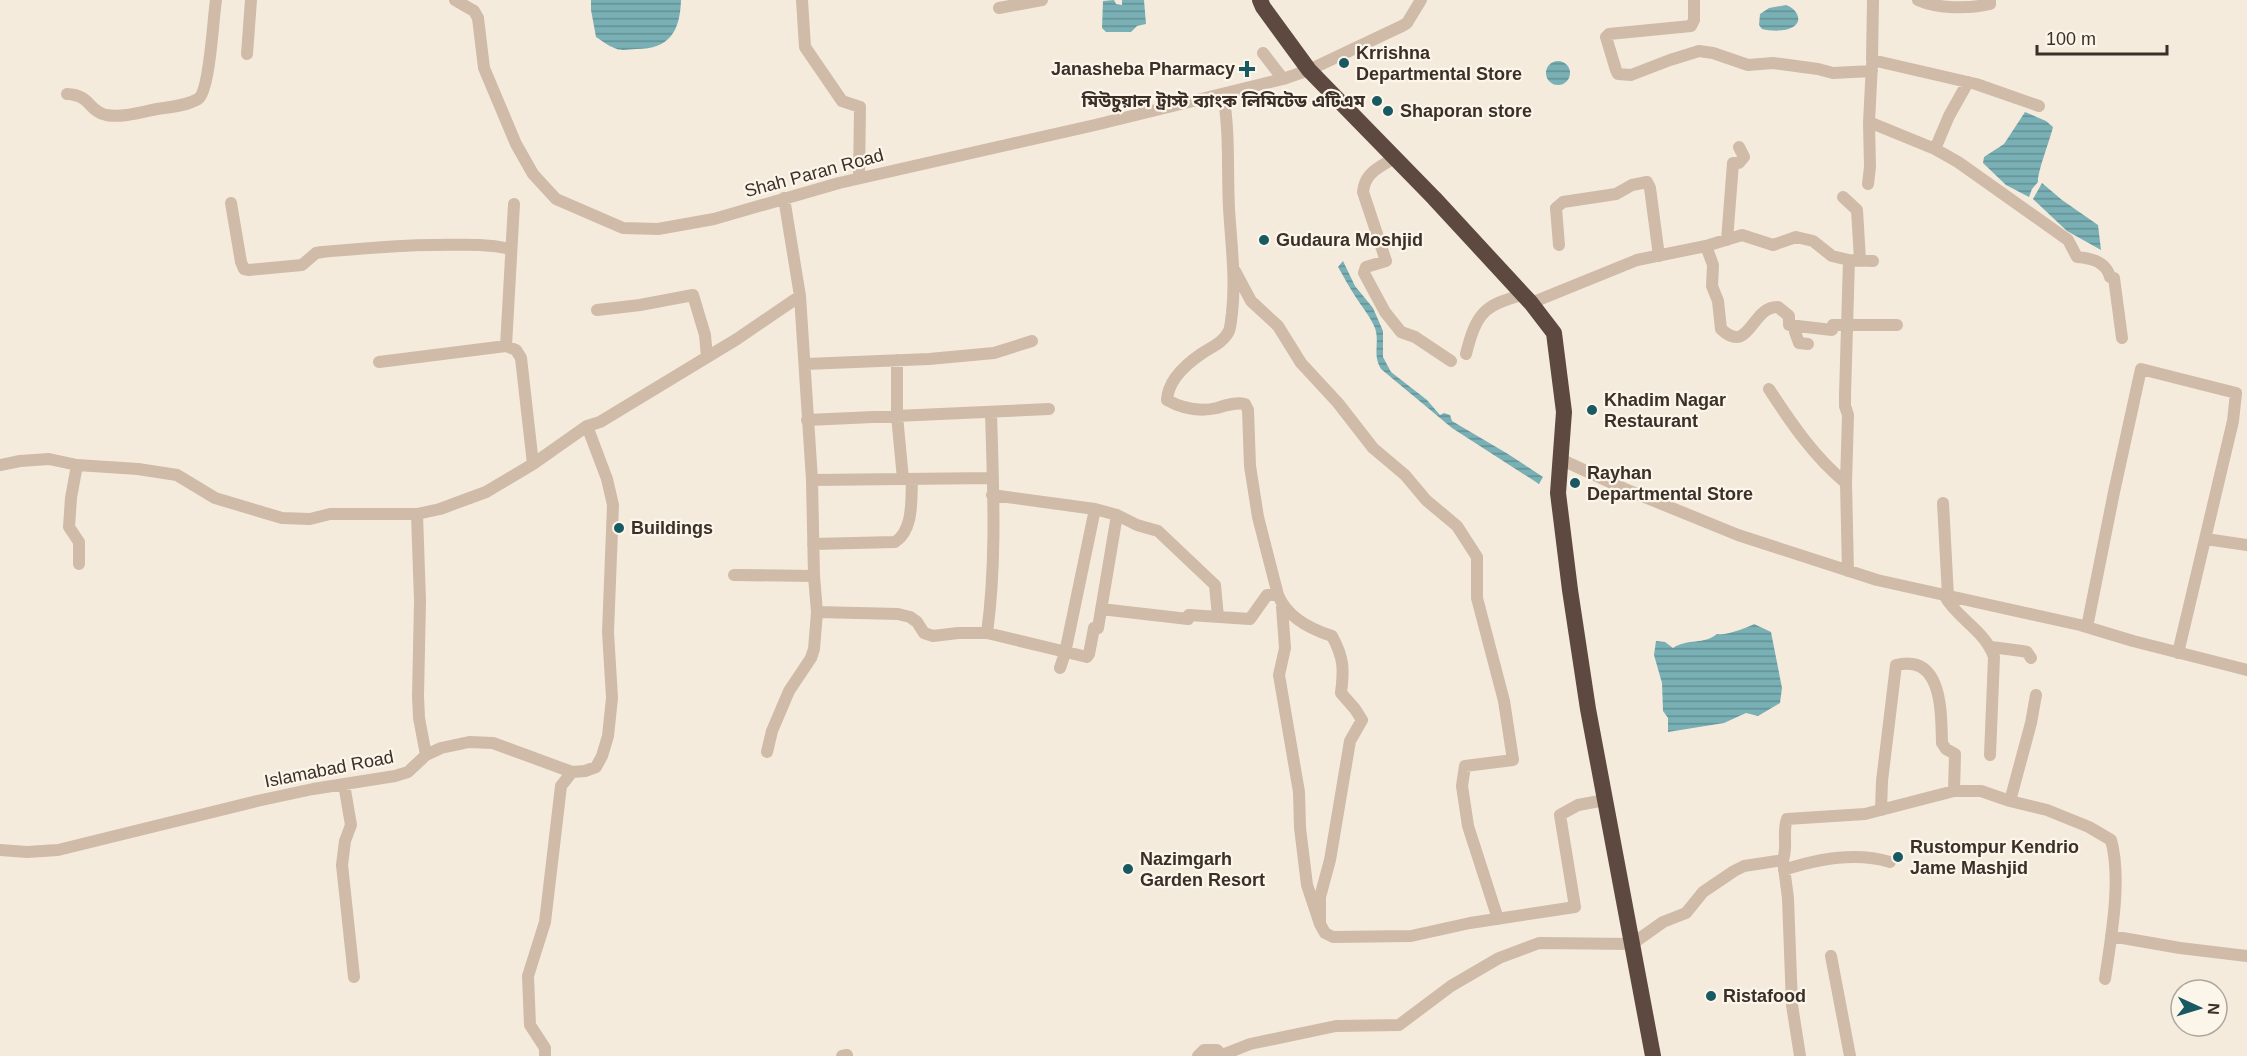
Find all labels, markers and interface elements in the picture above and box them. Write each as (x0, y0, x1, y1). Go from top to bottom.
scale bar (2037, 18, 2168, 56)
text: 100 m (2046, 29, 2096, 49)
place label: Krrishna Departmental Store (1356, 43, 1522, 84)
marker: Krrishna Departmental Store (1337, 56, 1351, 70)
place label: Janasheba Pharmacy (1051, 59, 1235, 79)
marker: Janasheba Pharmacy (1240, 62, 1254, 76)
place label: মিউচুয়াল ট্রাস্ট ব্যাংক লিমিটেড এটিএম (1081, 91, 1366, 113)
marker: মিউচুয়াল ট্রাস্ট ব্যাংক লিমিটেড এটিএম (1370, 94, 1384, 108)
place label: Shaporan store (1400, 101, 1532, 121)
marker: Shaporan store (1381, 104, 1395, 118)
street label: Shah Paran Road (742, 145, 886, 201)
place label: Gudaura Moshjid (1276, 230, 1423, 250)
marker: Gudaura Moshjid (1257, 233, 1271, 247)
place label: Khadim Nagar Restaurant (1604, 390, 1726, 431)
marker: Khadim Nagar Restaurant (1585, 403, 1599, 417)
place label: Rayhan Departmental Store (1587, 463, 1753, 504)
marker: Rayhan Departmental Store (1568, 476, 1582, 490)
place label: Buildings (631, 518, 713, 538)
marker: Buildings (612, 521, 626, 535)
street label: Islamabad Road (263, 747, 395, 791)
place label: Rustompur Kendrio Jame Mashjid (1910, 837, 2079, 878)
place label: Nazimgarh Garden Resort (1140, 849, 1265, 890)
marker: Rustompur Kendrio Jame Mashjid (1891, 850, 1905, 864)
marker: Nazimgarh Garden Resort (1121, 862, 1135, 876)
north arrow (2169, 978, 2229, 1038)
place label: Ristafood (1723, 986, 1806, 1006)
marker: Ristafood (1704, 989, 1718, 1003)
text: N (2205, 1003, 2222, 1015)

